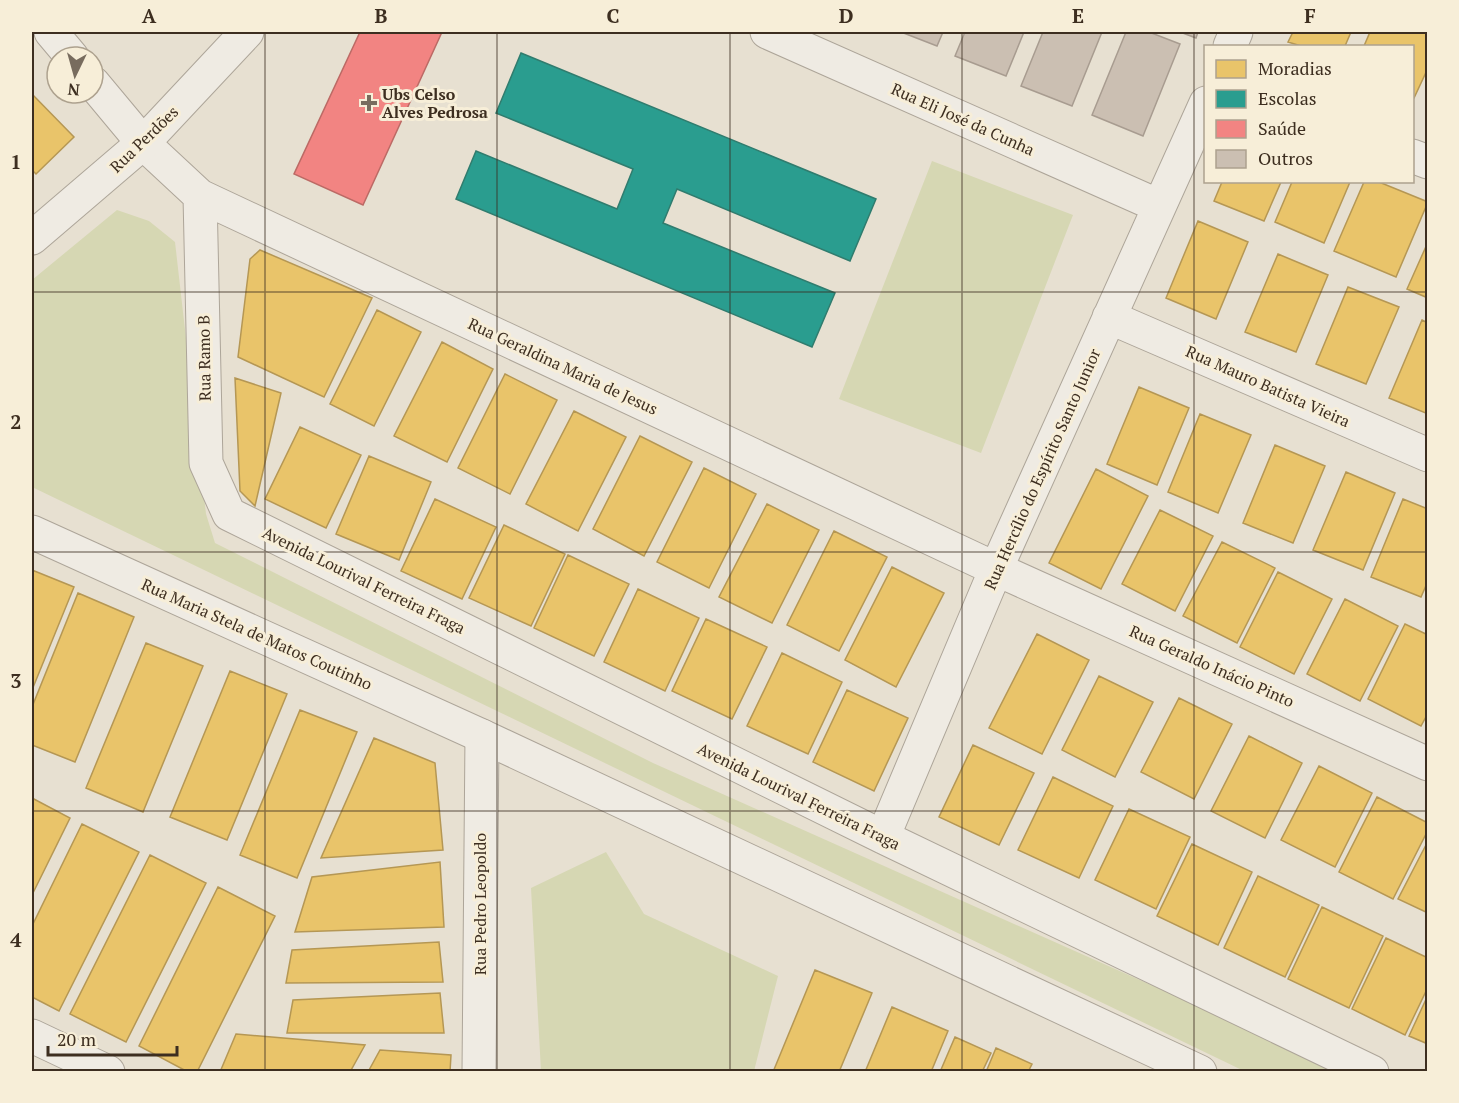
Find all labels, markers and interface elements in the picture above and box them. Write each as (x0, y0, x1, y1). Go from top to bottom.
text: A (142, 2, 157, 29)
text: B (375, 2, 388, 29)
text: C (606, 2, 620, 29)
text: D (839, 2, 853, 29)
text: E (1072, 2, 1084, 29)
text: F (1304, 2, 1316, 29)
north arrow (45, 45, 105, 105)
legend (1204, 45, 1414, 183)
text: Moradias (1258, 56, 1332, 80)
street label: Rua Eli José da Cunha (888, 77, 1038, 161)
text: N (67, 78, 81, 101)
place label: Ubs Celso Alves Pedrosa (382, 83, 488, 123)
text: Escolas (1258, 86, 1317, 110)
marker: Ubs Celso Alves Pedrosa (360, 94, 378, 112)
street label: Rua Perdões (105, 101, 183, 177)
text: Saúde (1258, 116, 1306, 140)
text: Outros (1258, 146, 1313, 170)
text: 1 (10, 148, 22, 175)
street label: Rua Geraldina Maria de Jesus (465, 312, 661, 420)
street label: Rua Ramo B (192, 315, 216, 401)
street label: Rua Mauro Batista Vieira (1183, 340, 1353, 432)
street label: Rua Hercílio do Espírito Santo Junior (979, 344, 1106, 593)
text: 2 (10, 408, 22, 435)
street label: Avenida Lourival Ferreira Fraga (259, 521, 469, 639)
street label: Rua Maria Stela de Matos Coutinho (138, 573, 376, 695)
street label: Rua Geraldo Inácio Pinto (1126, 620, 1298, 712)
text: 3 (10, 667, 22, 694)
street label: Avenida Lourival Ferreira Fraga (694, 737, 904, 855)
street label: Rua Pedro Leopoldo (469, 833, 491, 975)
text: 4 (10, 926, 22, 953)
scale bar (48, 1019, 177, 1057)
text: 20 m (57, 1027, 97, 1051)

